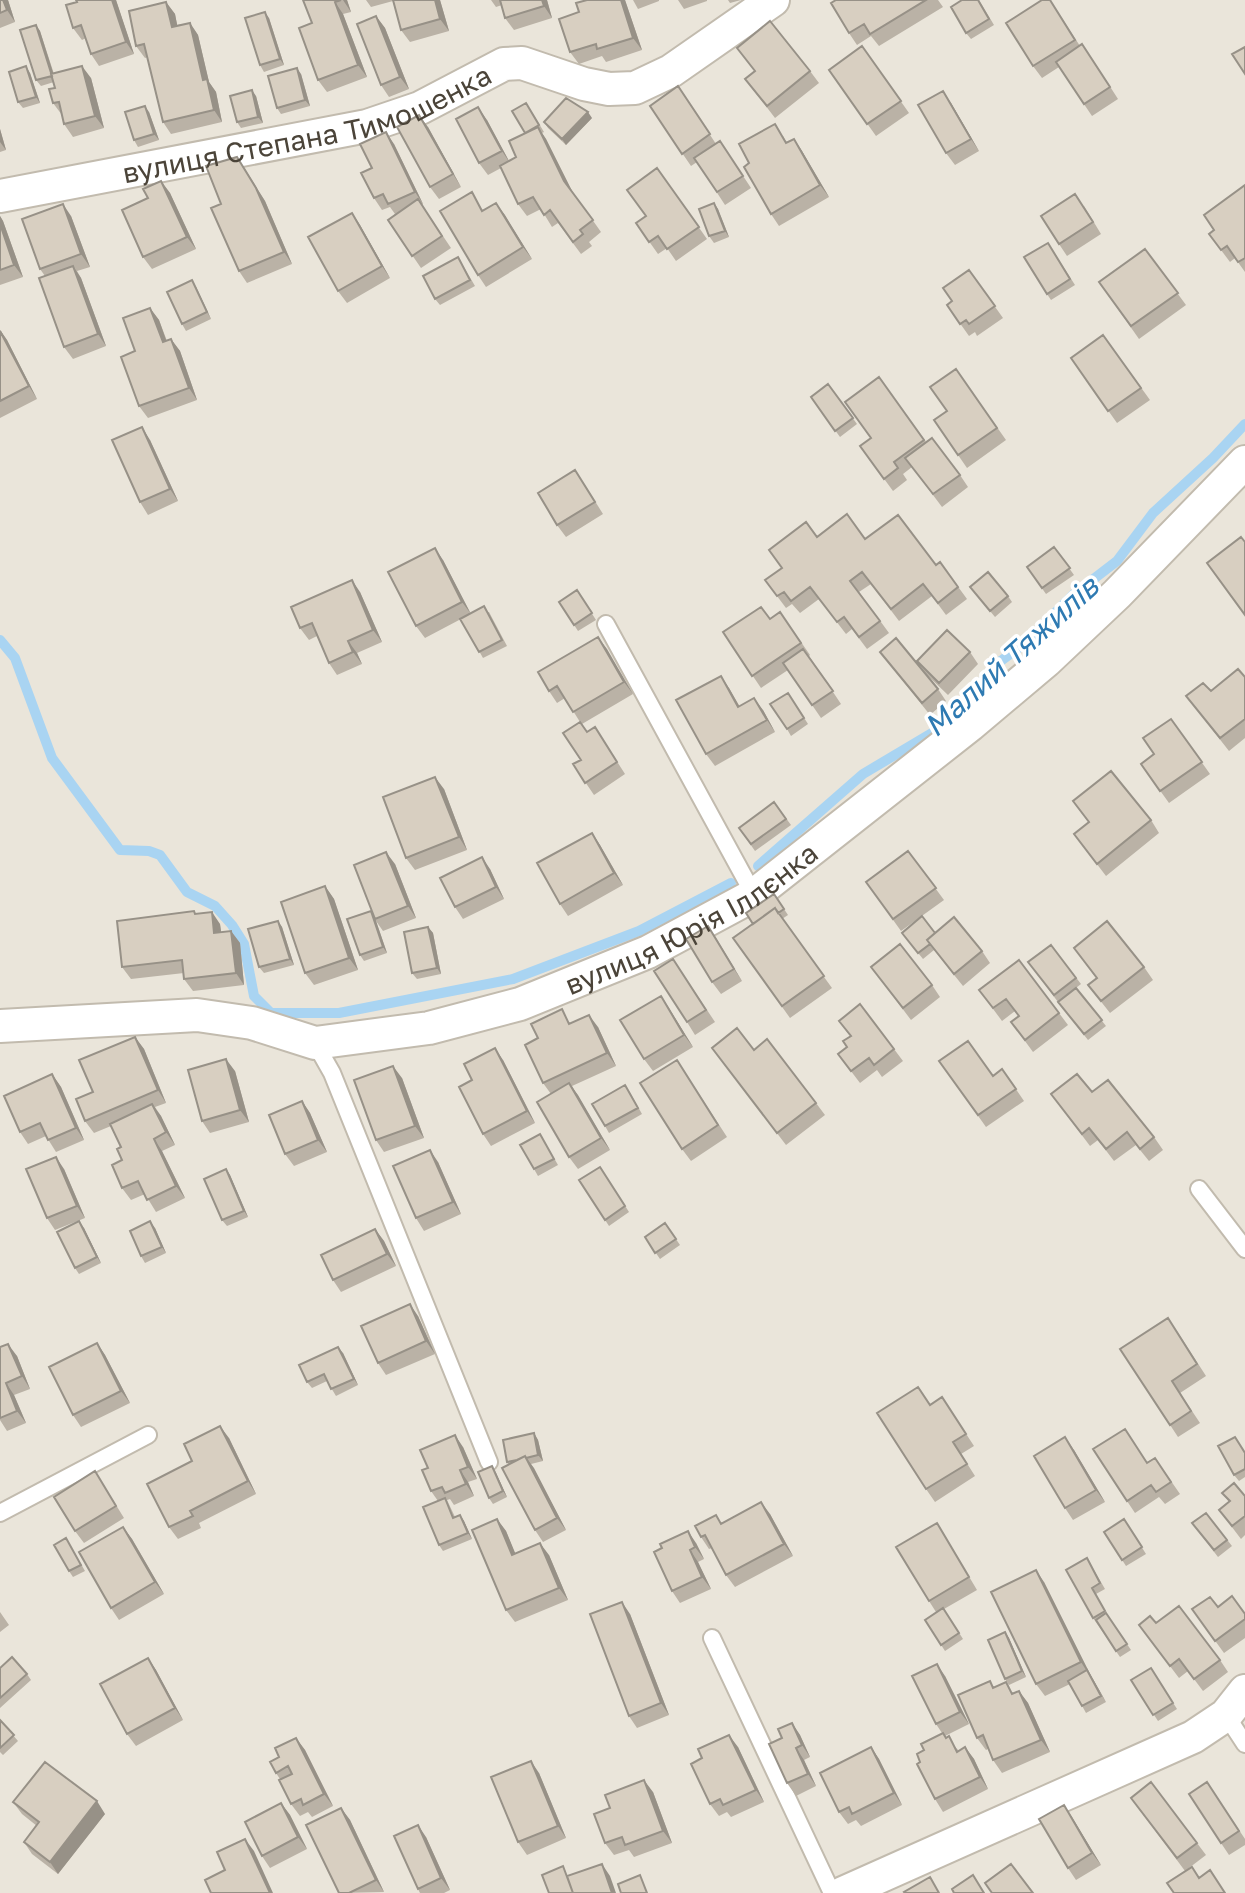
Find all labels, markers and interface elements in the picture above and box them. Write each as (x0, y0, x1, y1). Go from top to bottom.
street label: вулиця Степана Тимошенка (119, 57, 496, 189)
water label: Малий Тяжилів (916, 567, 1107, 744)
street label: вулиця Юрія Іллєнка (560, 835, 824, 1001)

